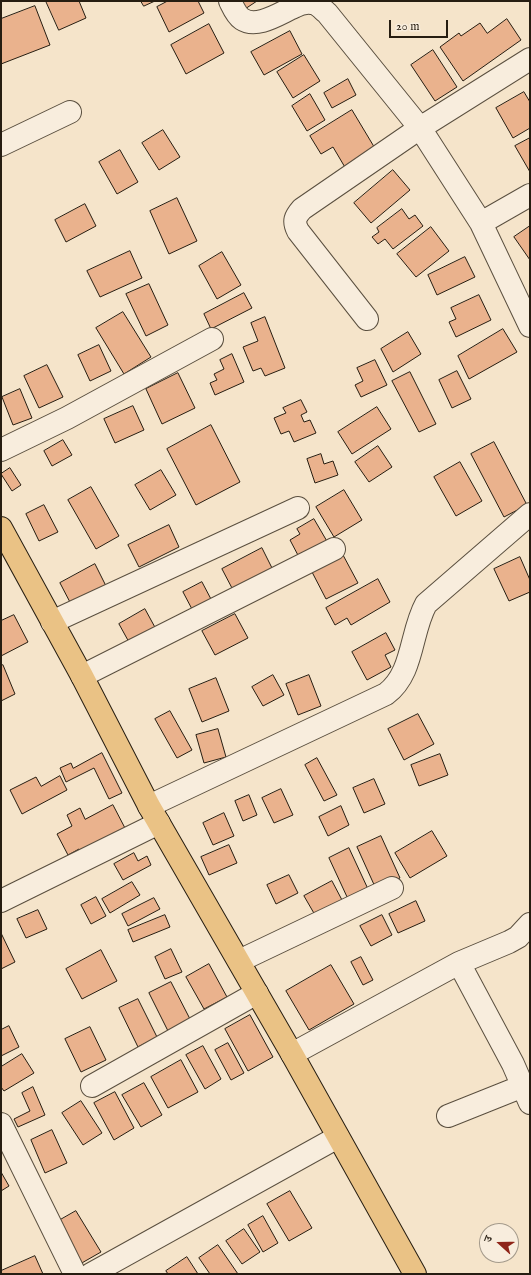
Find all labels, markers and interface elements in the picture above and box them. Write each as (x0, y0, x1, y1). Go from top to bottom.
scale bar (391, 12, 450, 38)
text: 20 m (396, 19, 419, 34)
north arrow (479, 1223, 519, 1263)
text: उ (481, 1234, 496, 1244)

